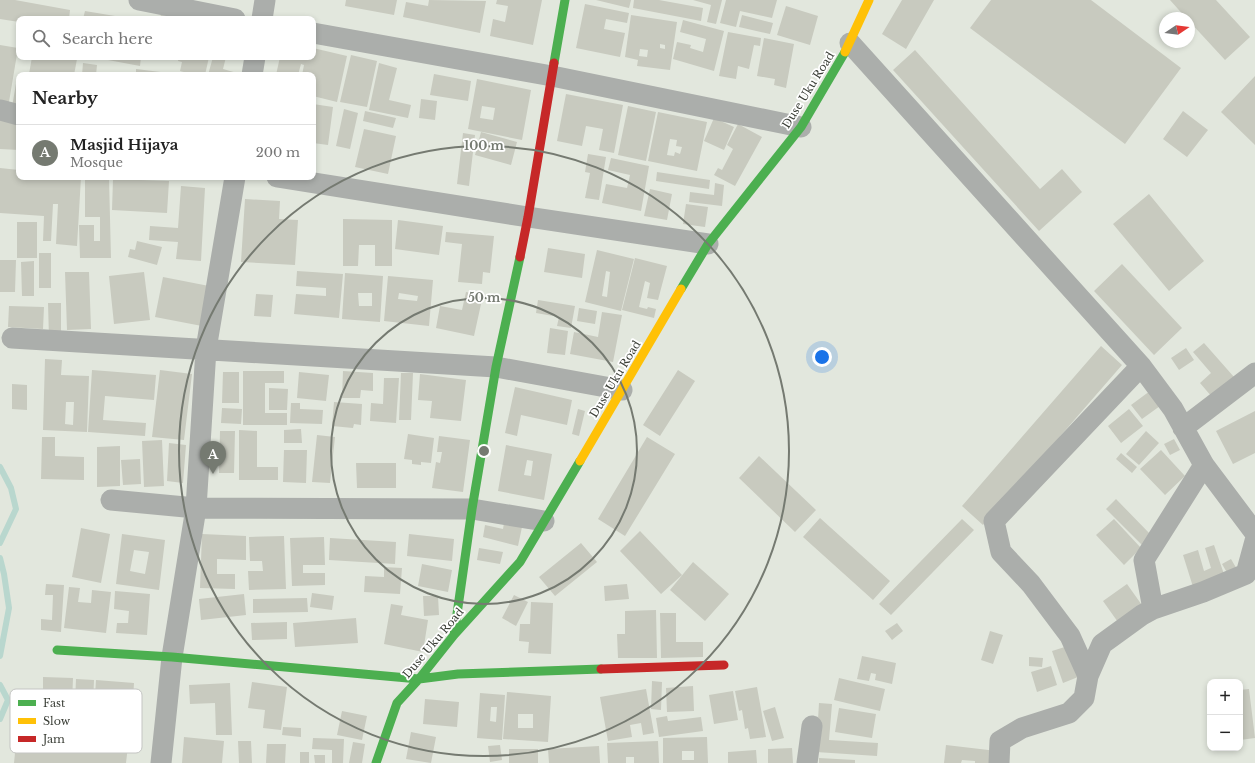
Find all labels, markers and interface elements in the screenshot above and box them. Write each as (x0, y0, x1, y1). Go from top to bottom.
north arrow (1159, 12, 1195, 48)
search box (16, 16, 316, 60)
icon: search (30, 27, 52, 49)
text: Search here (62, 29, 153, 48)
street label: Duse Uku Road (779, 49, 837, 131)
text: Nearby (32, 88, 98, 109)
text: Masjid Hijaya (70, 135, 178, 154)
text: 100 m (464, 138, 505, 153)
text: A (40, 144, 50, 161)
text: 200 m (256, 144, 300, 161)
text: Mosque (70, 154, 123, 171)
text: 50 m (468, 290, 501, 305)
street label: Duse Uku Road (586, 337, 644, 420)
your location (812, 347, 832, 367)
pin: A (200, 441, 226, 474)
centre of rings (477, 444, 491, 458)
street label: Duse Uku Road (399, 605, 467, 681)
map controls (1207, 679, 1243, 751)
button: + (1207, 679, 1243, 715)
legend (10, 689, 142, 753)
text: Fast (43, 696, 66, 710)
text: Slow (43, 714, 71, 728)
button: − (1207, 715, 1243, 751)
text: Jam (41, 732, 65, 746)

